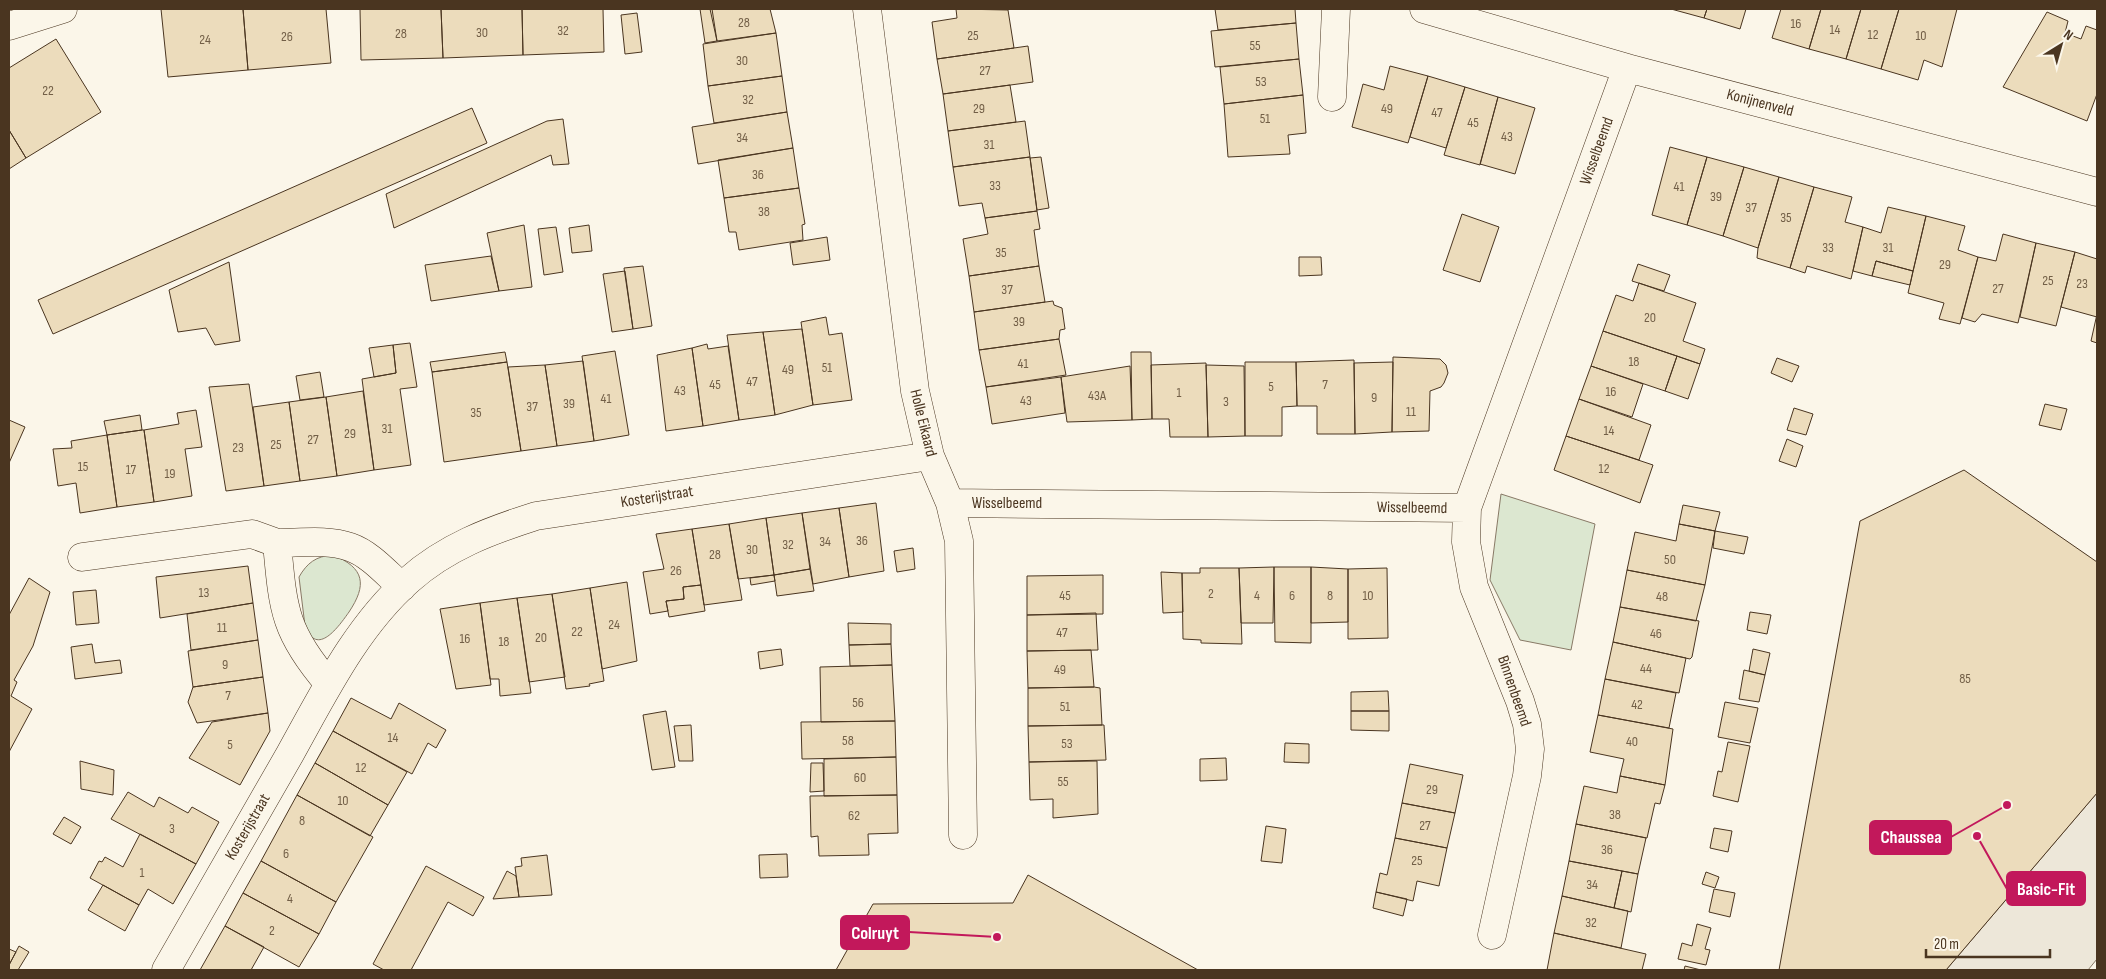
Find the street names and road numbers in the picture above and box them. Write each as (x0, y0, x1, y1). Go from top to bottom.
street label: Konijnenveld (1724, 85, 1796, 121)
street label: Wisselbeemd (1576, 115, 1618, 187)
street label: Holle Eikaard (905, 387, 941, 459)
street label: Kosterijstraat (619, 482, 695, 512)
street label: Wisselbeemd (972, 494, 1042, 513)
street label: Wisselbeemd (1377, 498, 1447, 518)
street label: Binnenbeemd (1493, 653, 1535, 729)
street label: Kosterijstraat (221, 790, 275, 863)

